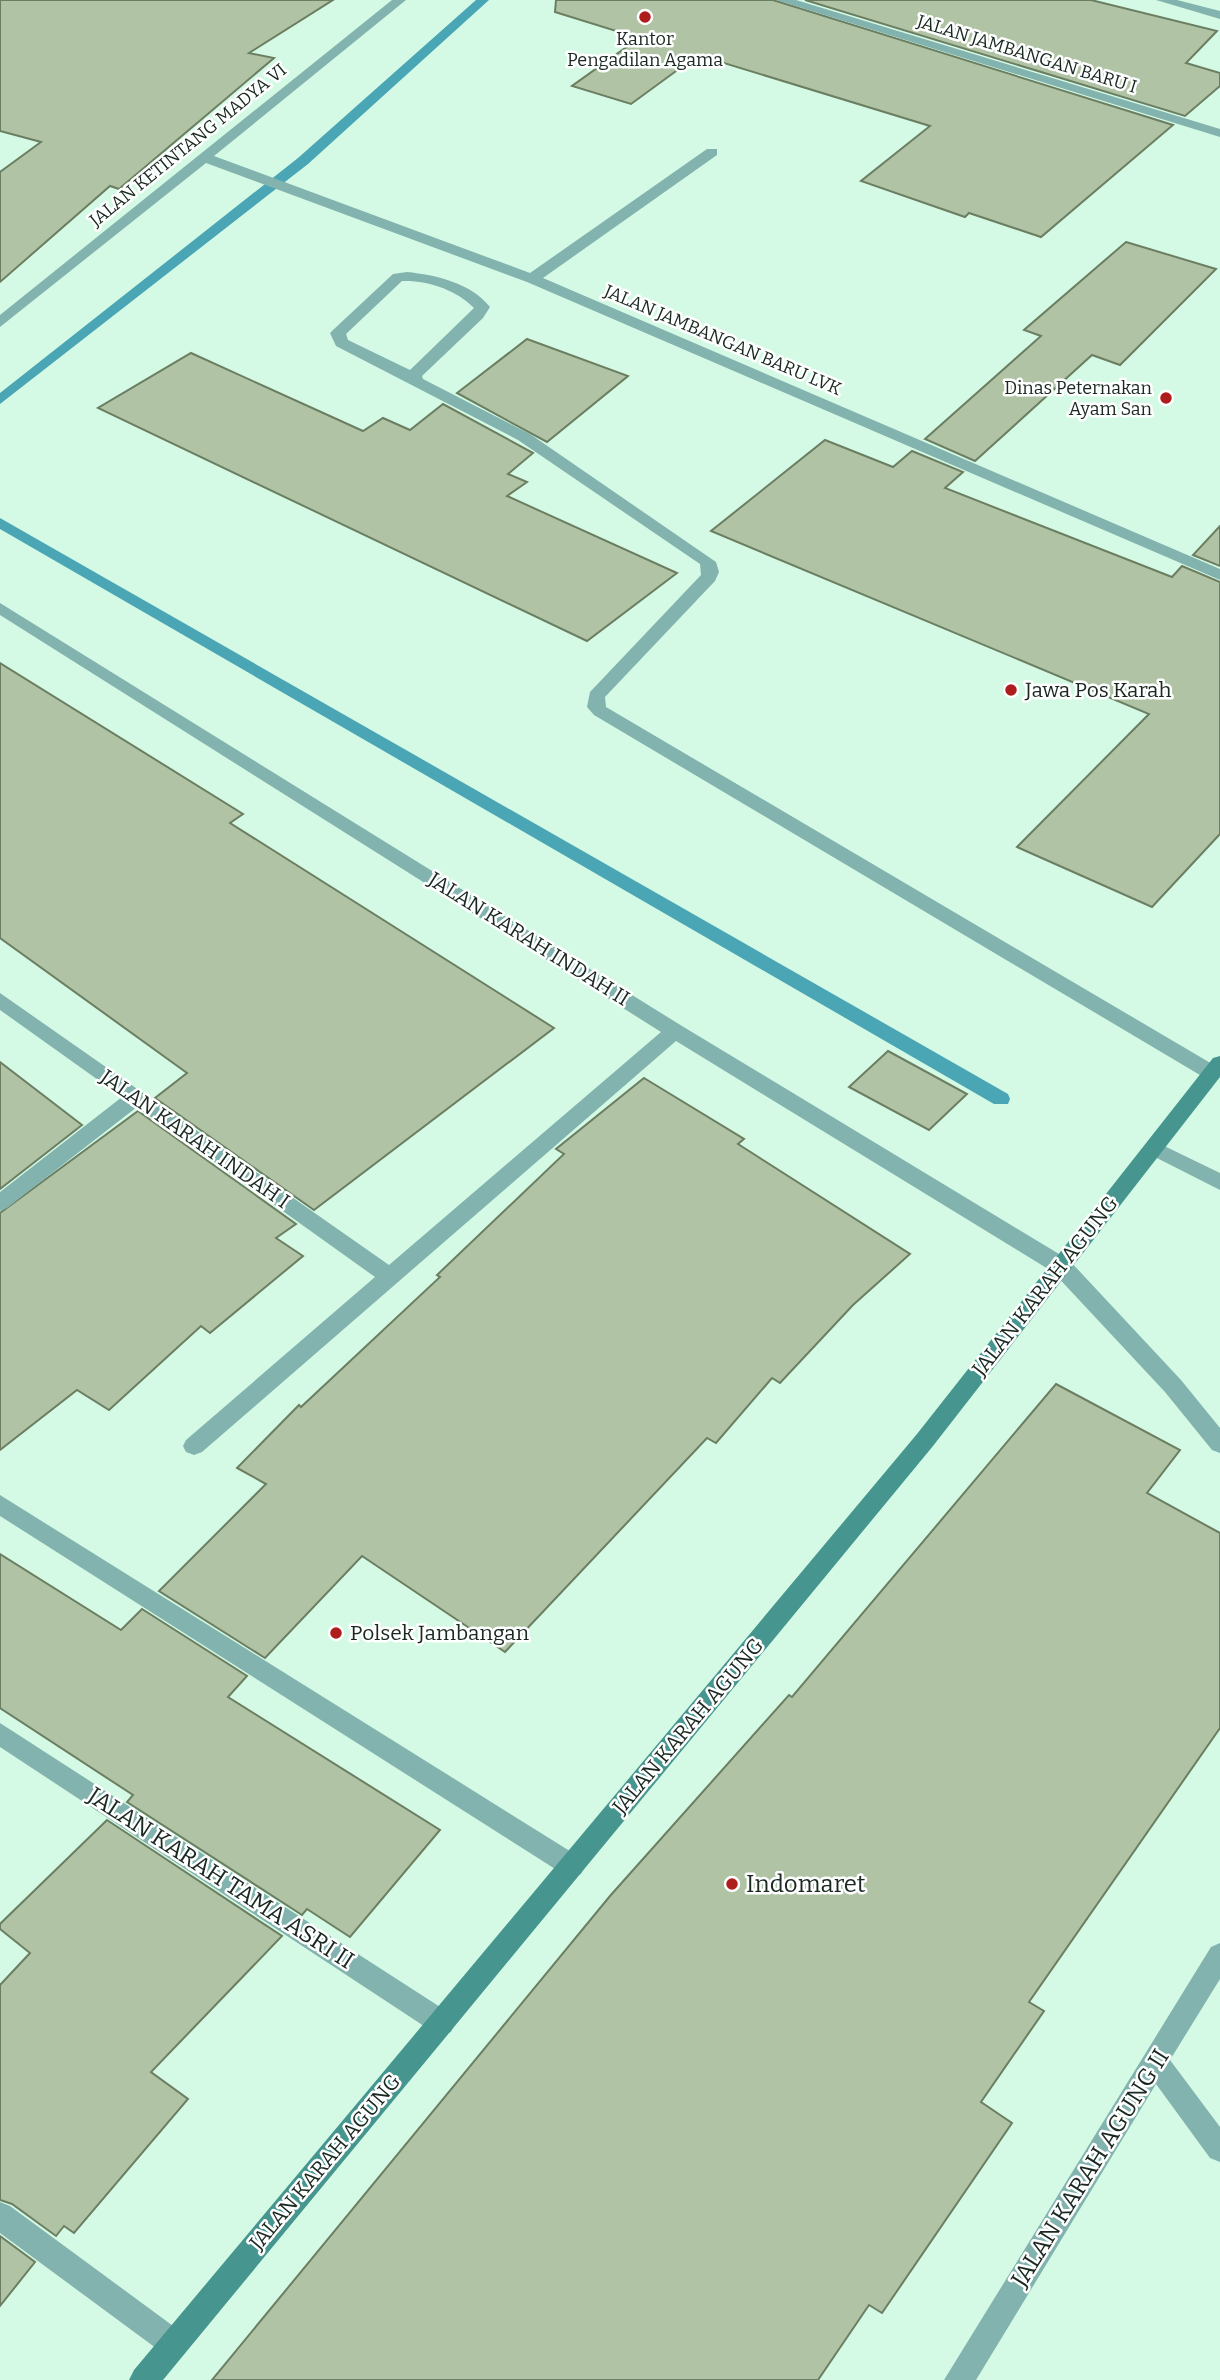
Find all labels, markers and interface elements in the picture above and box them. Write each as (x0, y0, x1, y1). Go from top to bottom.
marker: Kantor Pengadilan Agama (637, 9, 653, 25)
street label: JALAN JAMBANGAN BARU I (913, 10, 1140, 98)
place label: Kantor Pengadilan Agama (567, 28, 723, 71)
street label: JALAN KETINTANG MADYA VI (84, 59, 291, 232)
street label: JALAN JAMBANGAN BARU LVK (600, 280, 845, 400)
place label: Dinas Peternakan Ayam San (1004, 377, 1153, 420)
marker: Dinas Peternakan Ayam San (1158, 390, 1174, 406)
place label: Jawa Pos Karah (1024, 677, 1172, 703)
marker: Jawa Pos Karah (1003, 682, 1019, 698)
street label: JALAN KARAH INDAH II (423, 866, 634, 1012)
street label: JALAN KARAH INDAH I (95, 1063, 295, 1214)
street label: JALAN KARAH AGUNG (966, 1191, 1123, 1382)
place label: Polsek Jambangan (350, 1620, 529, 1646)
marker: Polsek Jambangan (328, 1625, 344, 1641)
street label: JALAN KARAH AGUNG (606, 1633, 769, 1820)
street label: JALAN KARAH TAMA ASRI II (82, 1781, 359, 1975)
place label: Indomaret (746, 1870, 866, 1898)
marker: Indomaret (724, 1876, 740, 1892)
street label: JALAN KARAH AGUNG II (1005, 2044, 1175, 2293)
street label: JALAN KARAH AGUNG (243, 2069, 406, 2256)

